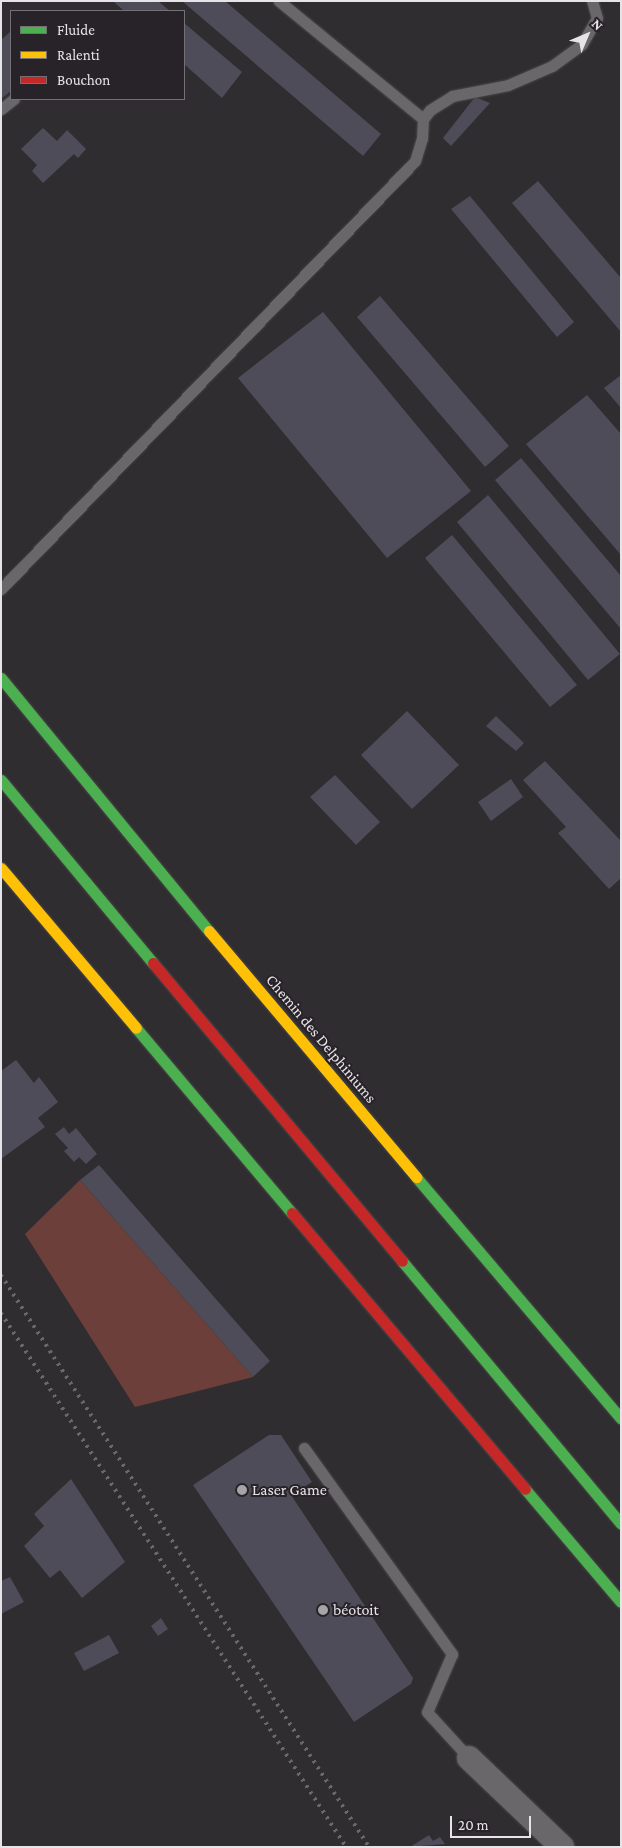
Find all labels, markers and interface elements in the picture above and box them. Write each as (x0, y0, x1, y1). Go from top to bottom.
legend (10, 10, 185, 100)
north arrow (562, 10, 612, 60)
text: N (589, 15, 607, 33)
text: Fluide (57, 22, 95, 38)
text: Ralenti (57, 47, 100, 63)
text: Bouchon (57, 72, 110, 88)
street label: Chemin des Delphiniums (262, 971, 380, 1107)
place label: Laser Game (252, 1480, 327, 1500)
marker: Laser Game (236, 1484, 248, 1496)
place label: béotoit (333, 1600, 379, 1620)
marker: béotoit (317, 1604, 329, 1616)
scale bar (452, 1806, 533, 1838)
text: 20 m (458, 1817, 489, 1833)

